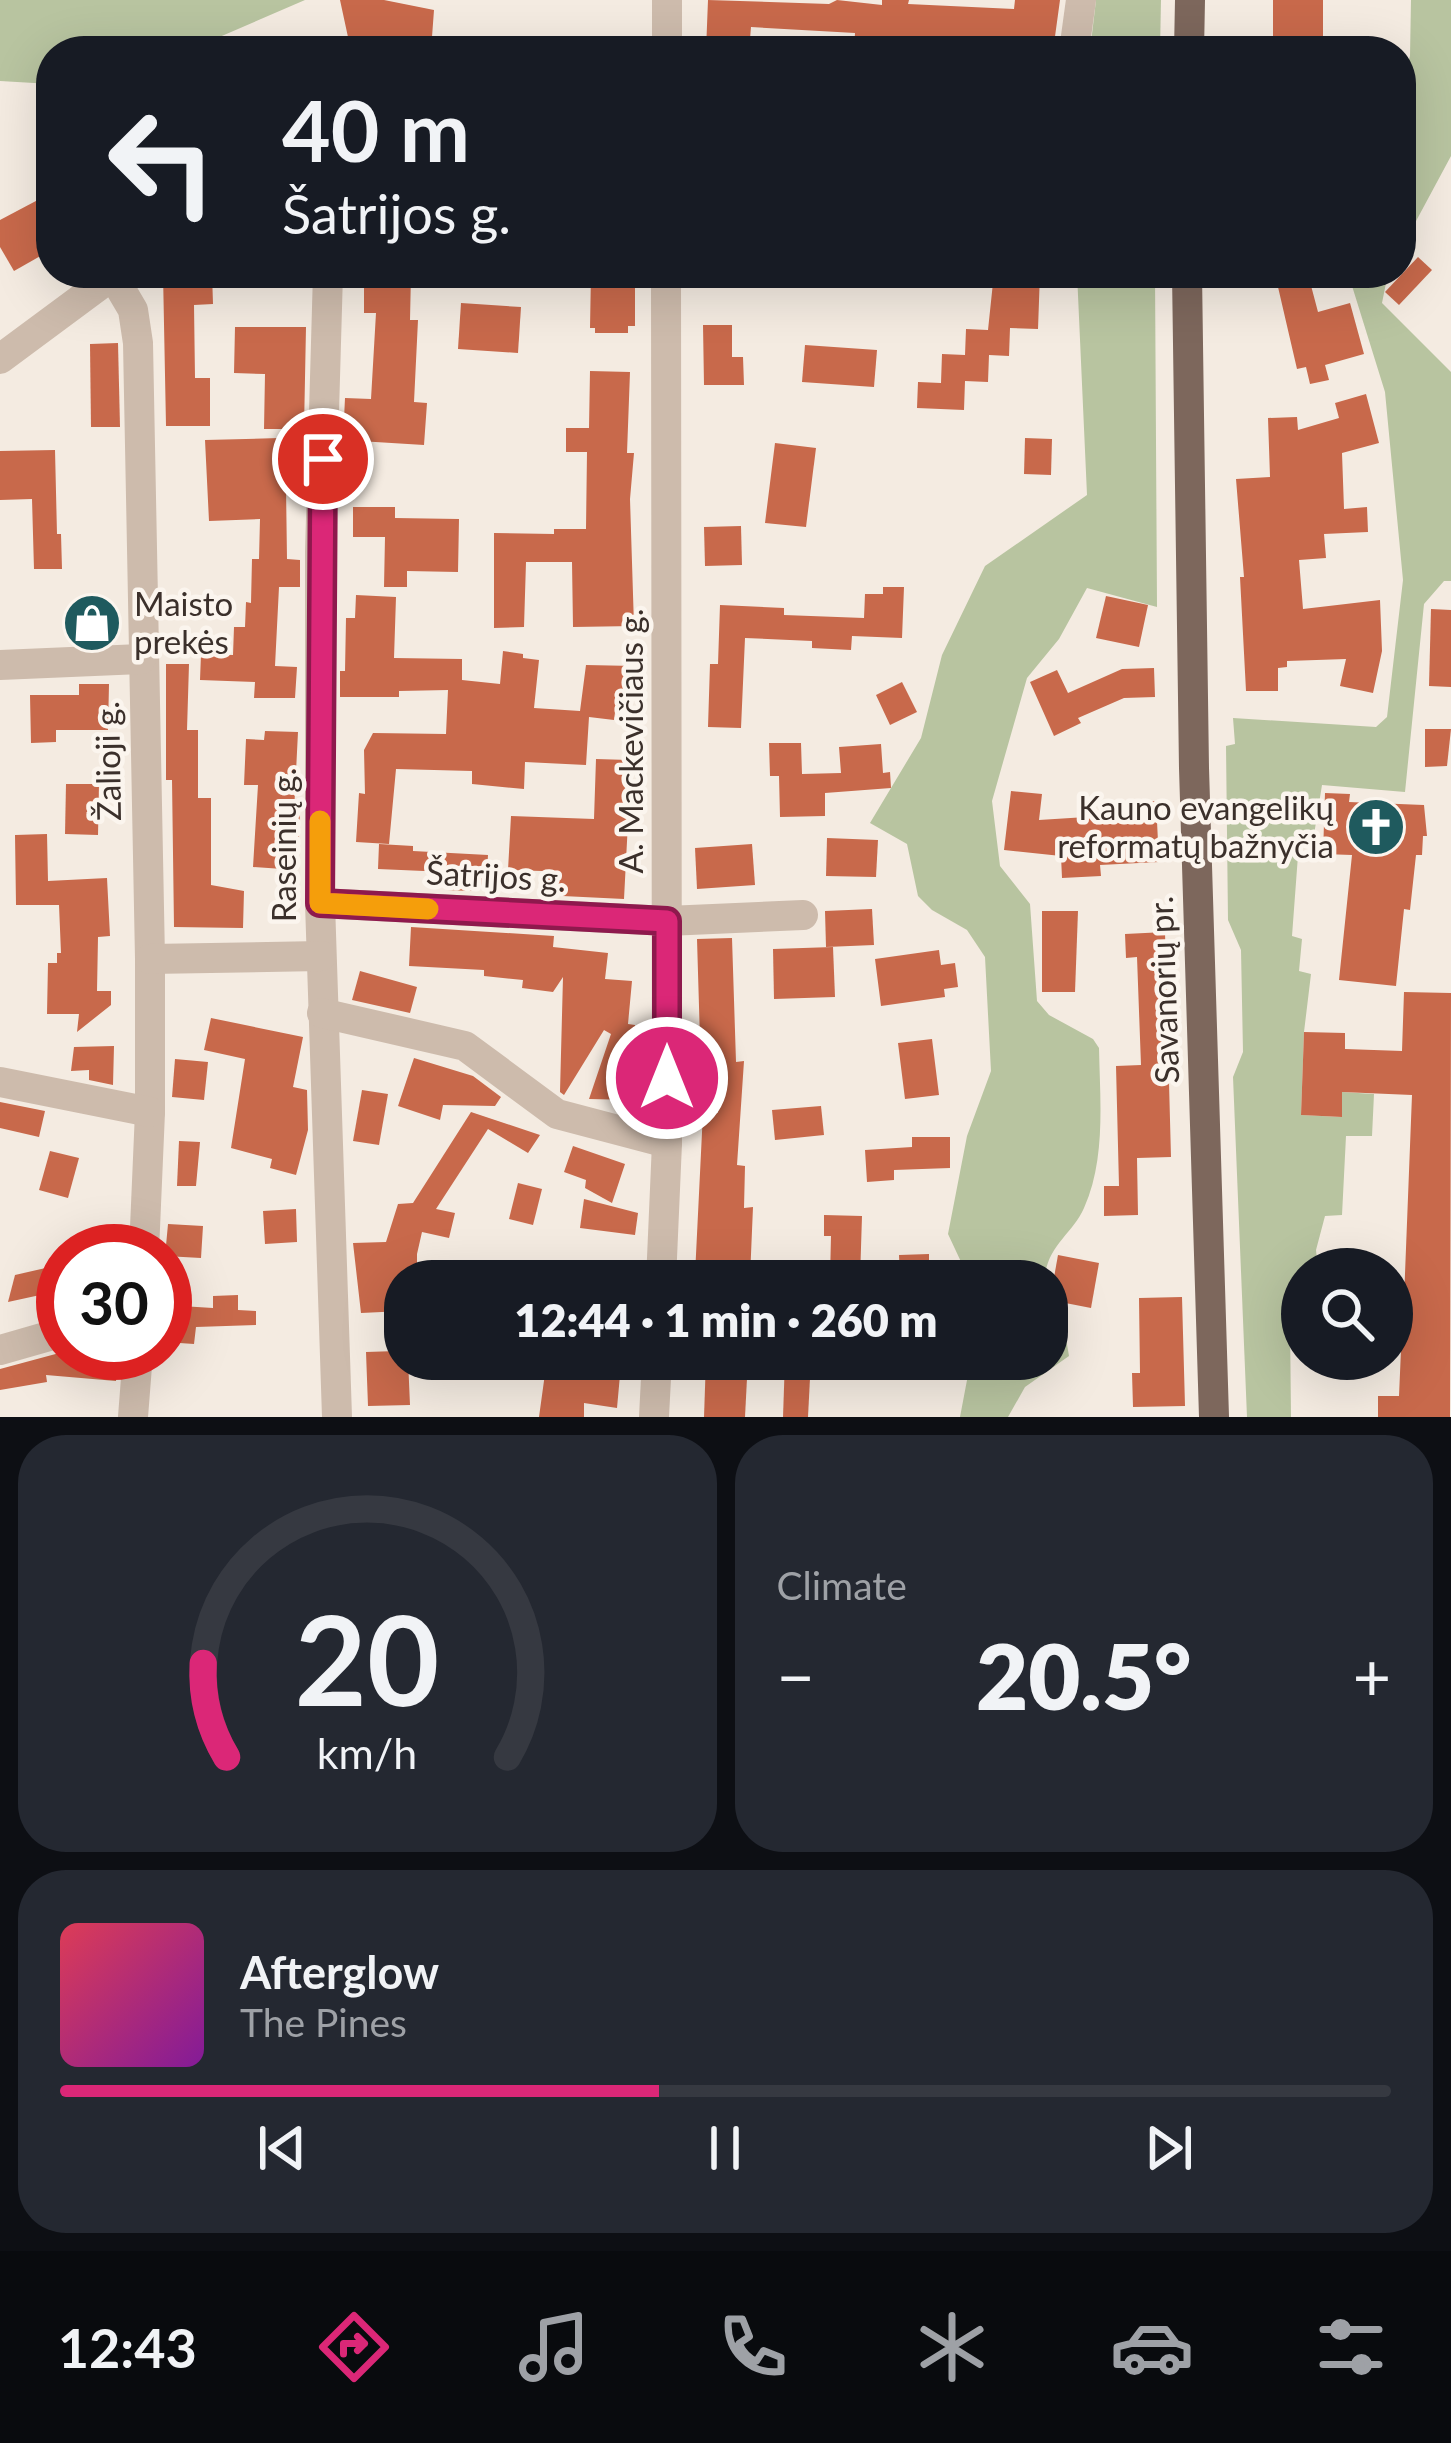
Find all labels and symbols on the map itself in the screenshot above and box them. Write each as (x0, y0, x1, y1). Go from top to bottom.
pin (272, 408, 374, 510)
place label: Maisto prekės (134, 583, 233, 661)
shop icon: Maisto prekės (61, 592, 123, 654)
street label: A. Mackevičiaus g. (610, 609, 650, 873)
street label: Žalioji g. (86, 701, 128, 821)
street label: Raseinių g. (263, 768, 303, 922)
place label: Kauno evangelikų reformatų bažnyčia (1057, 787, 1334, 865)
church icon: Kauno evangelikų reformatų bažnyčia (1345, 796, 1407, 858)
street label: Šatrijos g. (425, 851, 567, 899)
street label: Savanorių pr. (1140, 896, 1186, 1085)
position arrow (604, 1015, 730, 1141)
speed limit sign: 30 (36, 1224, 192, 1380)

